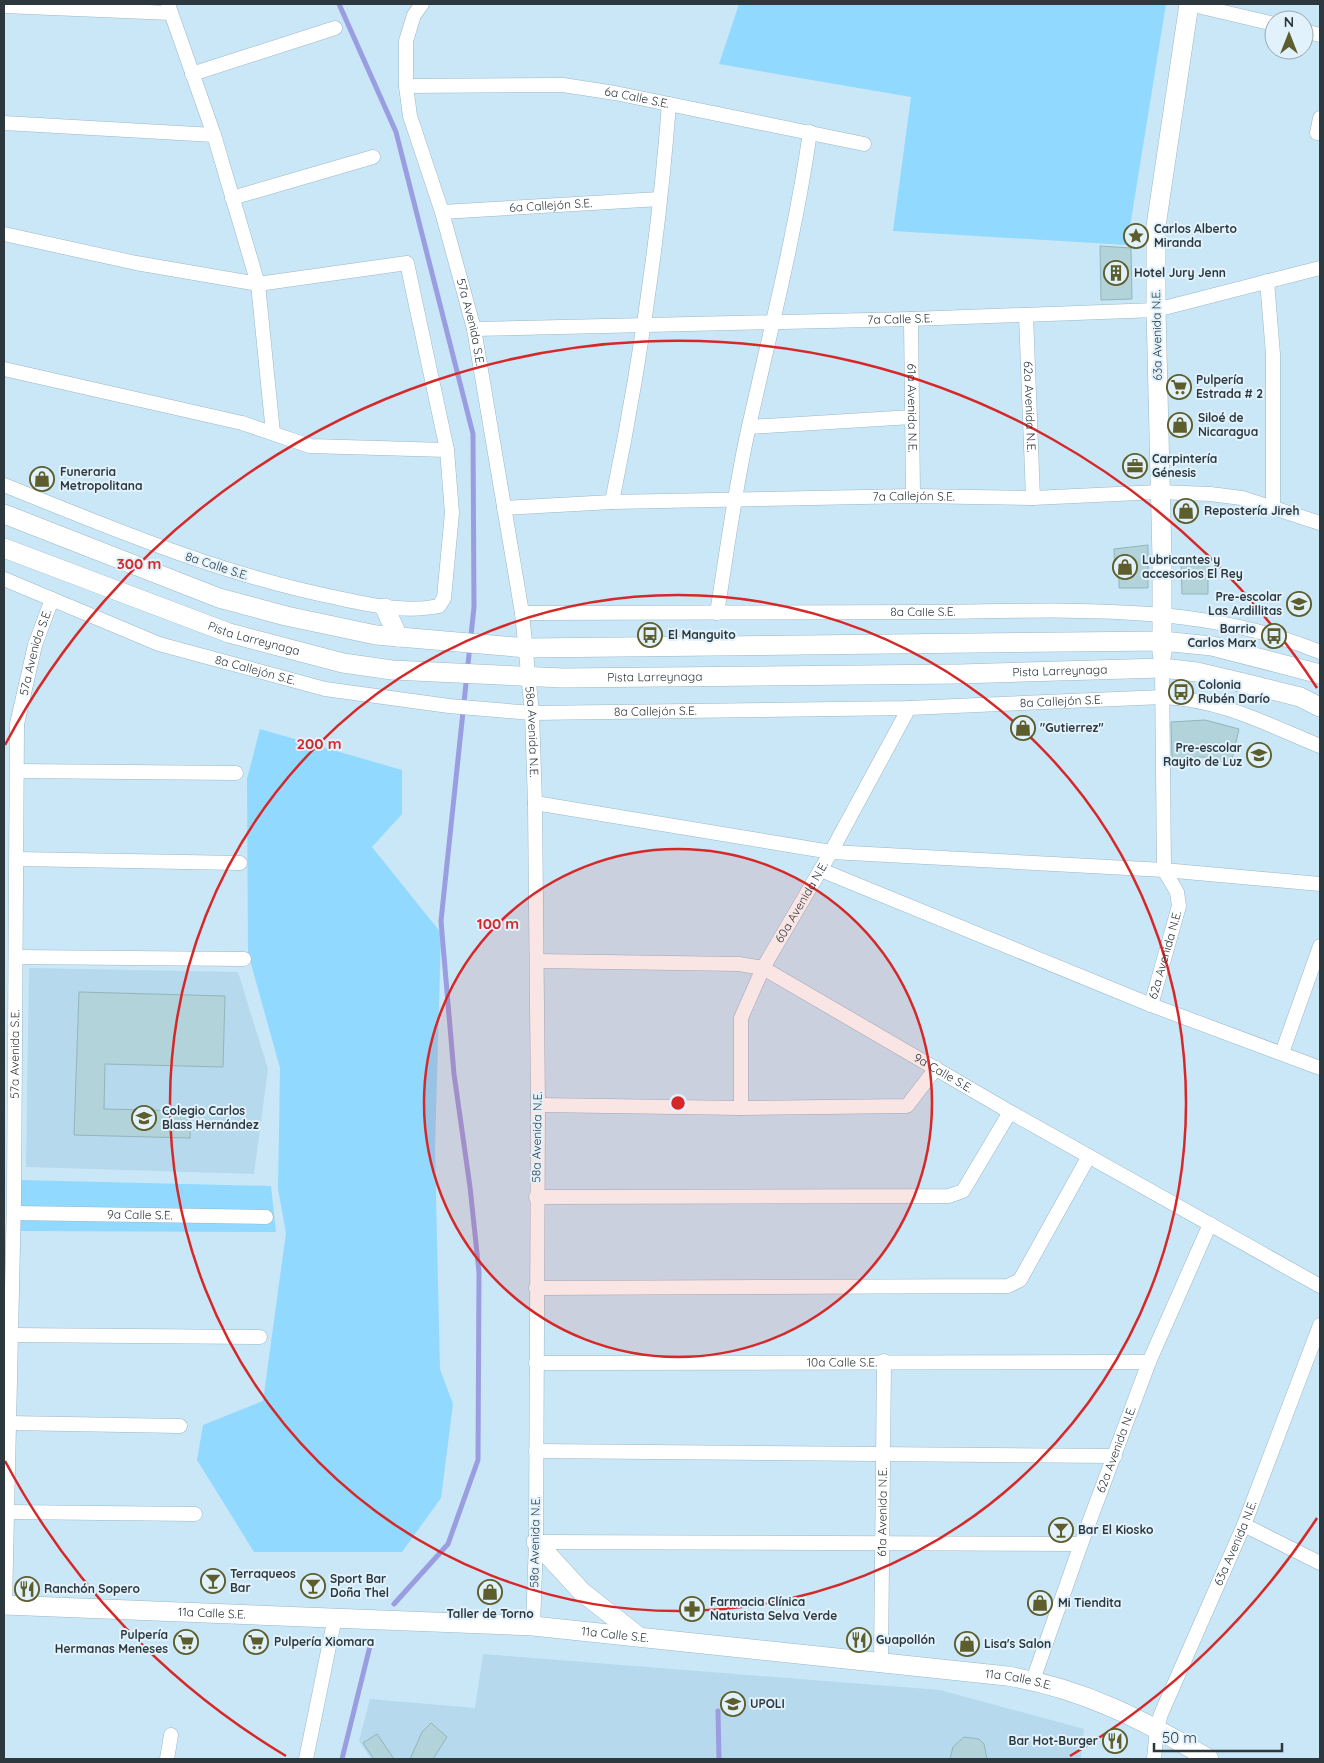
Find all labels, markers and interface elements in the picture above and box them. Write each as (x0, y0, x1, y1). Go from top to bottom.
north arrow (1264, 10, 1314, 60)
text: N (1284, 13, 1294, 31)
street label: 6a Calle S.E. (604, 84, 671, 111)
street label: 6a Callejón S.E. (509, 195, 593, 215)
place label: Carlos Alberto Miranda (1154, 221, 1238, 250)
place icon: Carlos Alberto Miranda (1123, 223, 1149, 249)
building icon: Hotel Jury Jenn (1103, 260, 1129, 286)
place label: Hotel Jury Jenn (1134, 265, 1226, 280)
street label: 57a Avenida S.E. (454, 277, 488, 367)
street label: 63a Avenida N.E. (1148, 289, 1165, 381)
street label: 7a Calle S.E. (867, 310, 933, 327)
street label: 62a Avenida N.E. (1021, 361, 1039, 453)
street label: 61a Avenida N.E. (905, 363, 921, 453)
place label: Pulpería Estrada # 2 (1196, 372, 1263, 401)
supermarket icon: Pulpería Estrada # 2 (1166, 374, 1192, 400)
place label: Siloé de Nicaragua (1198, 410, 1258, 439)
shop icon: Siloé de Nicaragua (1167, 412, 1193, 438)
place label: Carpintería Génesis (1152, 451, 1217, 480)
office icon: Carpintería Génesis (1122, 453, 1148, 479)
place label: Funeraria Metropolitana (60, 464, 142, 493)
shop icon: Funeraria Metropolitana (29, 466, 55, 492)
street label: 7a Callejón S.E. (872, 488, 955, 504)
shop icon: Repostería Jireh (1173, 498, 1199, 524)
place label: Repostería Jireh (1204, 503, 1299, 518)
street label: 8a Calle S.E. (184, 548, 251, 583)
place label: Lubricantes y accesorios El Rey (1142, 552, 1243, 581)
text: 300 m (117, 554, 161, 573)
shop icon: Lubricantes y accesorios El Rey (1112, 554, 1138, 580)
place label: Pre-escolar Las Ardillitas (1208, 589, 1282, 618)
school or university icon: Pre-escolar Las Ardillitas (1286, 591, 1312, 617)
street label: 8a Calle S.E. (890, 604, 956, 619)
street label: 57a Avenida S.E. (16, 607, 55, 697)
street label: Pista Larreynaga (206, 618, 302, 658)
place label: Barrio Carlos Marx (1188, 621, 1257, 650)
bus stop icon: El Manguito (637, 622, 663, 648)
bus stop icon: Barrio Carlos Marx (1261, 623, 1287, 649)
place label: El Manguito (668, 627, 736, 642)
street label: 8a Callejón S.E. (214, 652, 298, 688)
street label: Pista Larreynaga (1012, 662, 1108, 679)
street label: Pista Larreynaga (607, 669, 703, 685)
place label: Colonia Rubén Darío (1198, 677, 1270, 706)
bus stop icon: Colonia Rubén Darío (1168, 679, 1194, 705)
street label: 58a Avenida N.E. (522, 686, 542, 778)
street label: 8a Callejón S.E. (1019, 692, 1103, 710)
street label: 8a Callejón S.E. (614, 703, 697, 719)
shop icon: "Gutierrez" (1010, 715, 1036, 741)
place label: "Gutierrez" (1040, 720, 1104, 735)
text: 200 m (297, 734, 342, 753)
place label: Pre-escolar Rayito de Luz (1163, 740, 1242, 769)
school or university icon: Pre-escolar Rayito de Luz (1246, 742, 1272, 768)
street label: 60a Avenida N.E. (771, 858, 831, 945)
street label: 62a Avenida N.E. (1145, 909, 1184, 1001)
text: 100 m (477, 914, 519, 933)
street label: 57a Avenida S.E. (7, 1010, 22, 1099)
street label: 9a Calle S.E. (911, 1050, 976, 1096)
street label: 58a Avenida N.E. (528, 1091, 545, 1183)
centre of rings (669, 1094, 687, 1112)
place label: Colegio Carlos Blass Hernández (162, 1103, 259, 1132)
school or university icon: Colegio Carlos Blass Hernández (131, 1105, 157, 1131)
street label: 9a Calle S.E. (107, 1206, 173, 1223)
street label: 10a Calle S.E. (807, 1354, 877, 1370)
street label: 62a Avenida N.E. (1093, 1404, 1139, 1495)
street label: 61a Avenida N.E. (874, 1467, 890, 1557)
street label: 58a Avenida N.E. (526, 1496, 543, 1588)
street label: 63a Avenida N.E. (1210, 1498, 1260, 1588)
bar icon: Bar El Kiosko (1048, 1517, 1074, 1543)
place label: Bar El Kiosko (1078, 1522, 1154, 1537)
place label: Terraqueos Bar (230, 1566, 296, 1595)
bar icon: Terraqueos Bar (200, 1568, 226, 1594)
place label: Sport Bar Doña Thel (330, 1571, 389, 1600)
bar icon: Sport Bar Doña Thel (300, 1573, 326, 1599)
restaurant icon: Ranchón Sopero (14, 1576, 40, 1602)
shop icon: Taller de Torno (477, 1579, 503, 1605)
place label: Ranchón Sopero (44, 1581, 140, 1596)
shop icon: Mi Tiendita (1027, 1590, 1053, 1616)
place label: Farmacia Clínica Naturista Selva Verde (710, 1594, 837, 1623)
place label: Mi Tiendita (1058, 1595, 1121, 1610)
pharmacy icon: Farmacia Clínica Naturista Selva Verde (679, 1596, 705, 1622)
street label: 11a Calle S.E. (178, 1604, 246, 1622)
place label: Taller de Torno (446, 1606, 534, 1621)
street label: 11a Calle S.E. (581, 1623, 650, 1645)
place label: Pulpería Hermanas Meneses (55, 1627, 168, 1656)
restaurant icon: Guapollón (846, 1627, 872, 1653)
supermarket icon: Pulpería Hermanas Meneses (173, 1629, 199, 1655)
supermarket icon: Pulpería Xiomara (243, 1629, 269, 1655)
shop icon: Lisa's Salon (954, 1631, 980, 1657)
place label: Guapollón (876, 1632, 935, 1647)
place label: Pulpería Xiomara (274, 1634, 374, 1649)
place label: Lisa's Salon (984, 1636, 1051, 1651)
street label: 11a Calle S.E. (984, 1666, 1054, 1693)
school or university icon: UPOLI (720, 1691, 746, 1717)
place label: UPOLI (750, 1696, 785, 1711)
scale bar (1154, 1720, 1282, 1752)
restaurant icon: Bar Hot-Burger (1102, 1728, 1128, 1754)
text: 50 m (1162, 1728, 1197, 1747)
place label: Bar Hot-Burger (1009, 1733, 1098, 1748)

